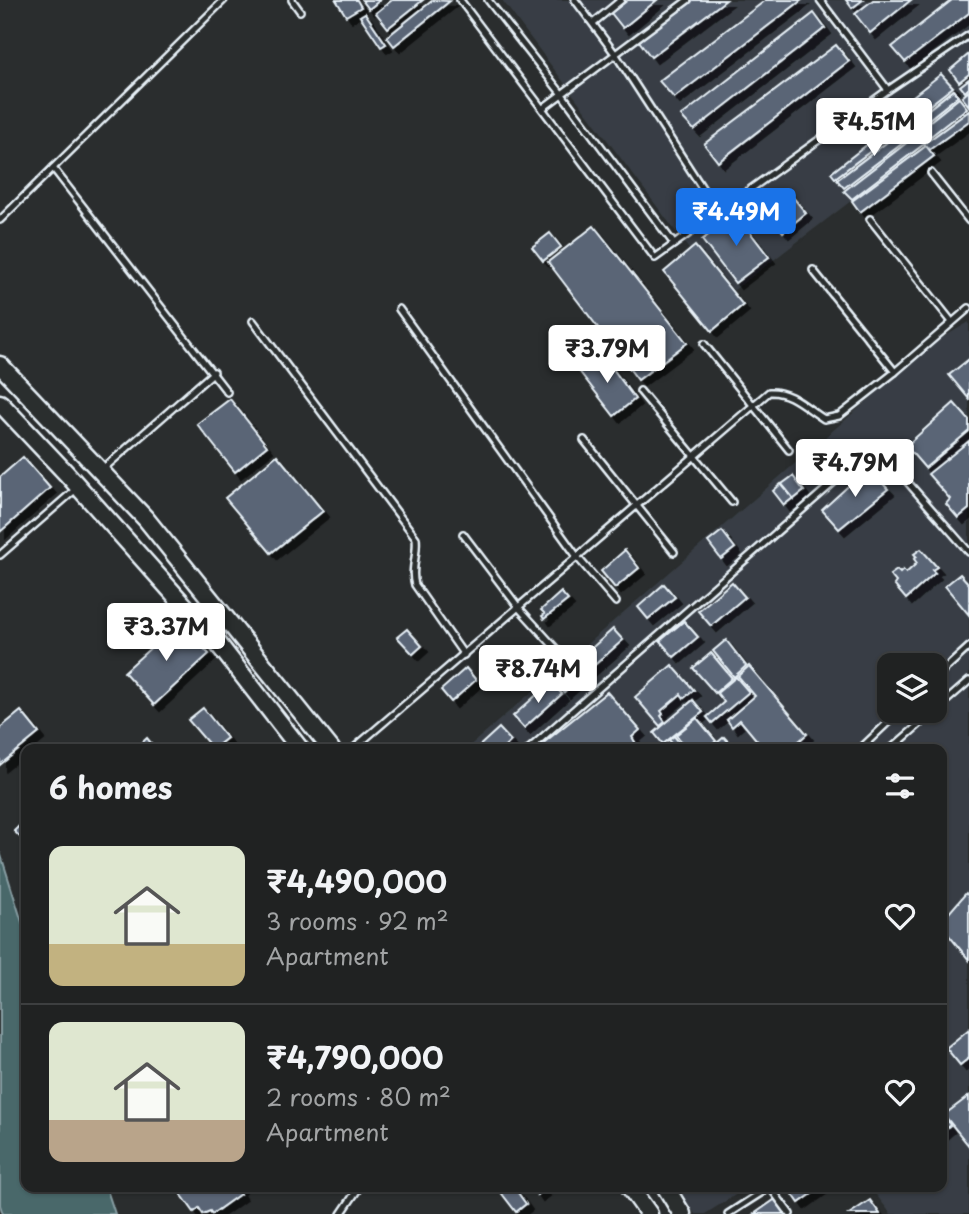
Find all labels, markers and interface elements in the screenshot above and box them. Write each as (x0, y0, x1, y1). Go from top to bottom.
pin: ₹4.51M (817, 99, 931, 158)
text: ₹4.51M (832, 103, 916, 138)
pin: ₹4.49M (679, 188, 793, 248)
text: ₹4.49M (692, 193, 780, 228)
pin: ₹3.79M (550, 326, 664, 385)
text: ₹3.79M (564, 330, 650, 365)
pin: ₹4.79M (798, 440, 912, 499)
text: ₹4.79M (812, 444, 898, 479)
pin: ₹3.37M (109, 604, 223, 663)
text: ₹3.37M (123, 608, 209, 643)
pin: ₹8.74M (481, 646, 595, 705)
text: ₹8.74M (495, 650, 581, 685)
map controls (877, 653, 947, 723)
button: layers (877, 653, 947, 723)
text: 6 homes (49, 764, 172, 809)
icon: filters (881, 767, 919, 805)
text: ₹4,490,000 (266, 858, 447, 903)
icon: home (105, 874, 189, 958)
icon: heart (881, 897, 919, 935)
text: 3 rooms · 92 m² (266, 903, 449, 938)
text: Apartment (266, 938, 389, 973)
text: ₹4,790,000 (266, 1034, 444, 1079)
icon: home (105, 1050, 189, 1134)
icon: heart (881, 1073, 919, 1111)
text: 2 rooms · 80 m² (266, 1079, 451, 1114)
text: Apartment (266, 1114, 389, 1149)

